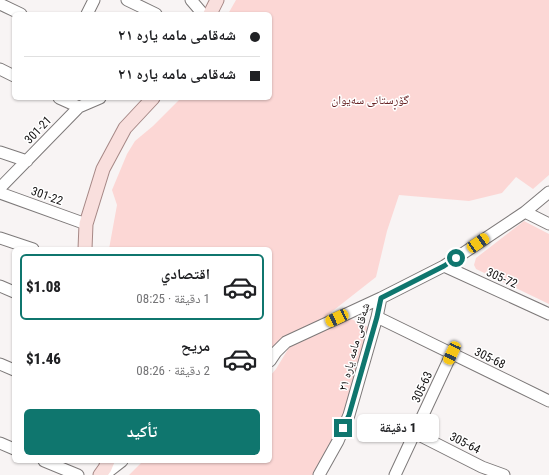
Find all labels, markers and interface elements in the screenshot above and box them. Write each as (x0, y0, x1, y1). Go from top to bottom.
text: شەقامی مامە یارە ٢١ (118, 26, 236, 44)
text: شەقامی مامە یارە ٢١ (118, 65, 236, 83)
park label: گۆڕستانی سەیوان (331, 93, 409, 110)
street label: 301-21 (22, 113, 54, 147)
street label: 301-22 (29, 184, 65, 208)
car (465, 231, 491, 255)
route start (447, 249, 465, 267)
text: اقتصادي (161, 265, 210, 283)
street label: 305-72 (484, 265, 520, 291)
icon: car (222, 269, 258, 305)
text: $1.08 (26, 278, 61, 296)
text: 1 دقيقة · 08:25 (136, 291, 210, 306)
street label: شەقامی مامە یارە ٢١ (336, 302, 373, 392)
car (324, 307, 350, 329)
text: مريح (181, 337, 210, 355)
car (441, 340, 463, 366)
icon: car (222, 341, 258, 377)
street label: 305-68 (472, 345, 508, 371)
text: $1.46 (26, 350, 61, 368)
text: 2 دقيقة · 08:26 (136, 363, 210, 378)
street label: 305-63 (409, 369, 435, 405)
button: تأكيد (24, 409, 260, 455)
callout: 1 دقيقة (357, 414, 439, 442)
route end (334, 419, 352, 437)
text: 1 دقيقة (380, 420, 416, 435)
street label: 305-64 (447, 429, 483, 457)

